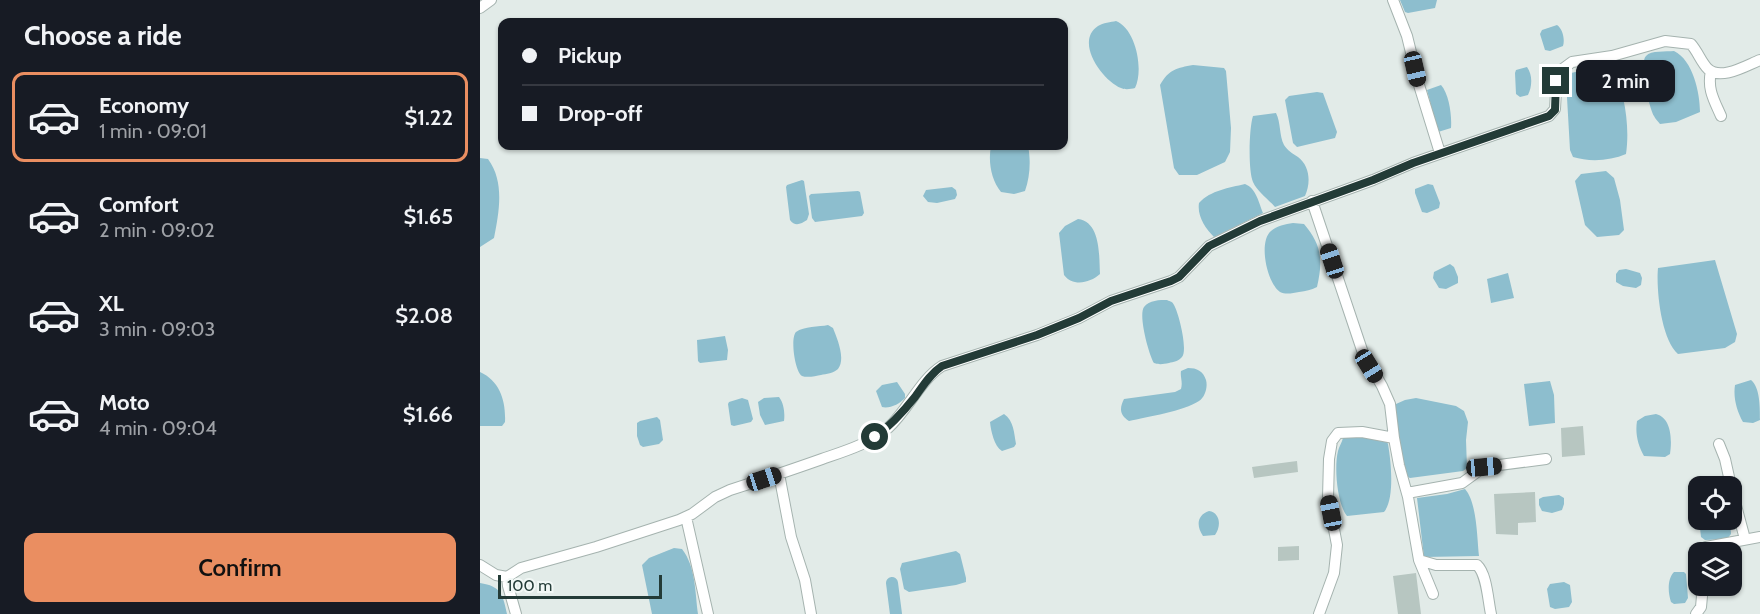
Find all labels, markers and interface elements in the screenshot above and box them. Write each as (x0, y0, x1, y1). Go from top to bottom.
text: Choose a ride (24, 19, 182, 52)
text: Pickup (558, 42, 622, 69)
car (1402, 49, 1428, 89)
callout: 2 min (1577, 60, 1676, 102)
route end (1542, 67, 1569, 94)
text: 2 min (1601, 69, 1650, 93)
icon: car (27, 90, 81, 144)
text: Economy (99, 92, 189, 119)
text: Drop-off (558, 100, 642, 127)
text: $1.22 (404, 104, 453, 131)
text: 1 min · 09:01 (99, 119, 207, 143)
icon: car (27, 189, 81, 243)
text: Comfort (99, 191, 178, 218)
text: $1.65 (403, 203, 453, 230)
text: 2 min · 09:02 (99, 218, 215, 242)
car (1318, 241, 1346, 281)
icon: car (27, 288, 81, 342)
text: XL (99, 290, 124, 317)
text: $2.08 (395, 302, 453, 329)
text: 3 min · 09:03 (99, 317, 215, 341)
car (1352, 346, 1386, 386)
icon: car (27, 387, 81, 441)
text: Moto (99, 389, 150, 416)
text: $1.66 (403, 401, 453, 428)
text: 4 min · 09:04 (99, 416, 217, 440)
route start (861, 423, 888, 450)
car (1465, 456, 1503, 478)
car (744, 465, 784, 493)
map controls (1688, 476, 1742, 596)
button: locate (1688, 476, 1742, 530)
car (1319, 494, 1343, 532)
button: Confirm (24, 533, 456, 602)
button: layers (1688, 542, 1742, 596)
scale bar (498, 572, 662, 600)
text: 100 m (507, 576, 552, 595)

